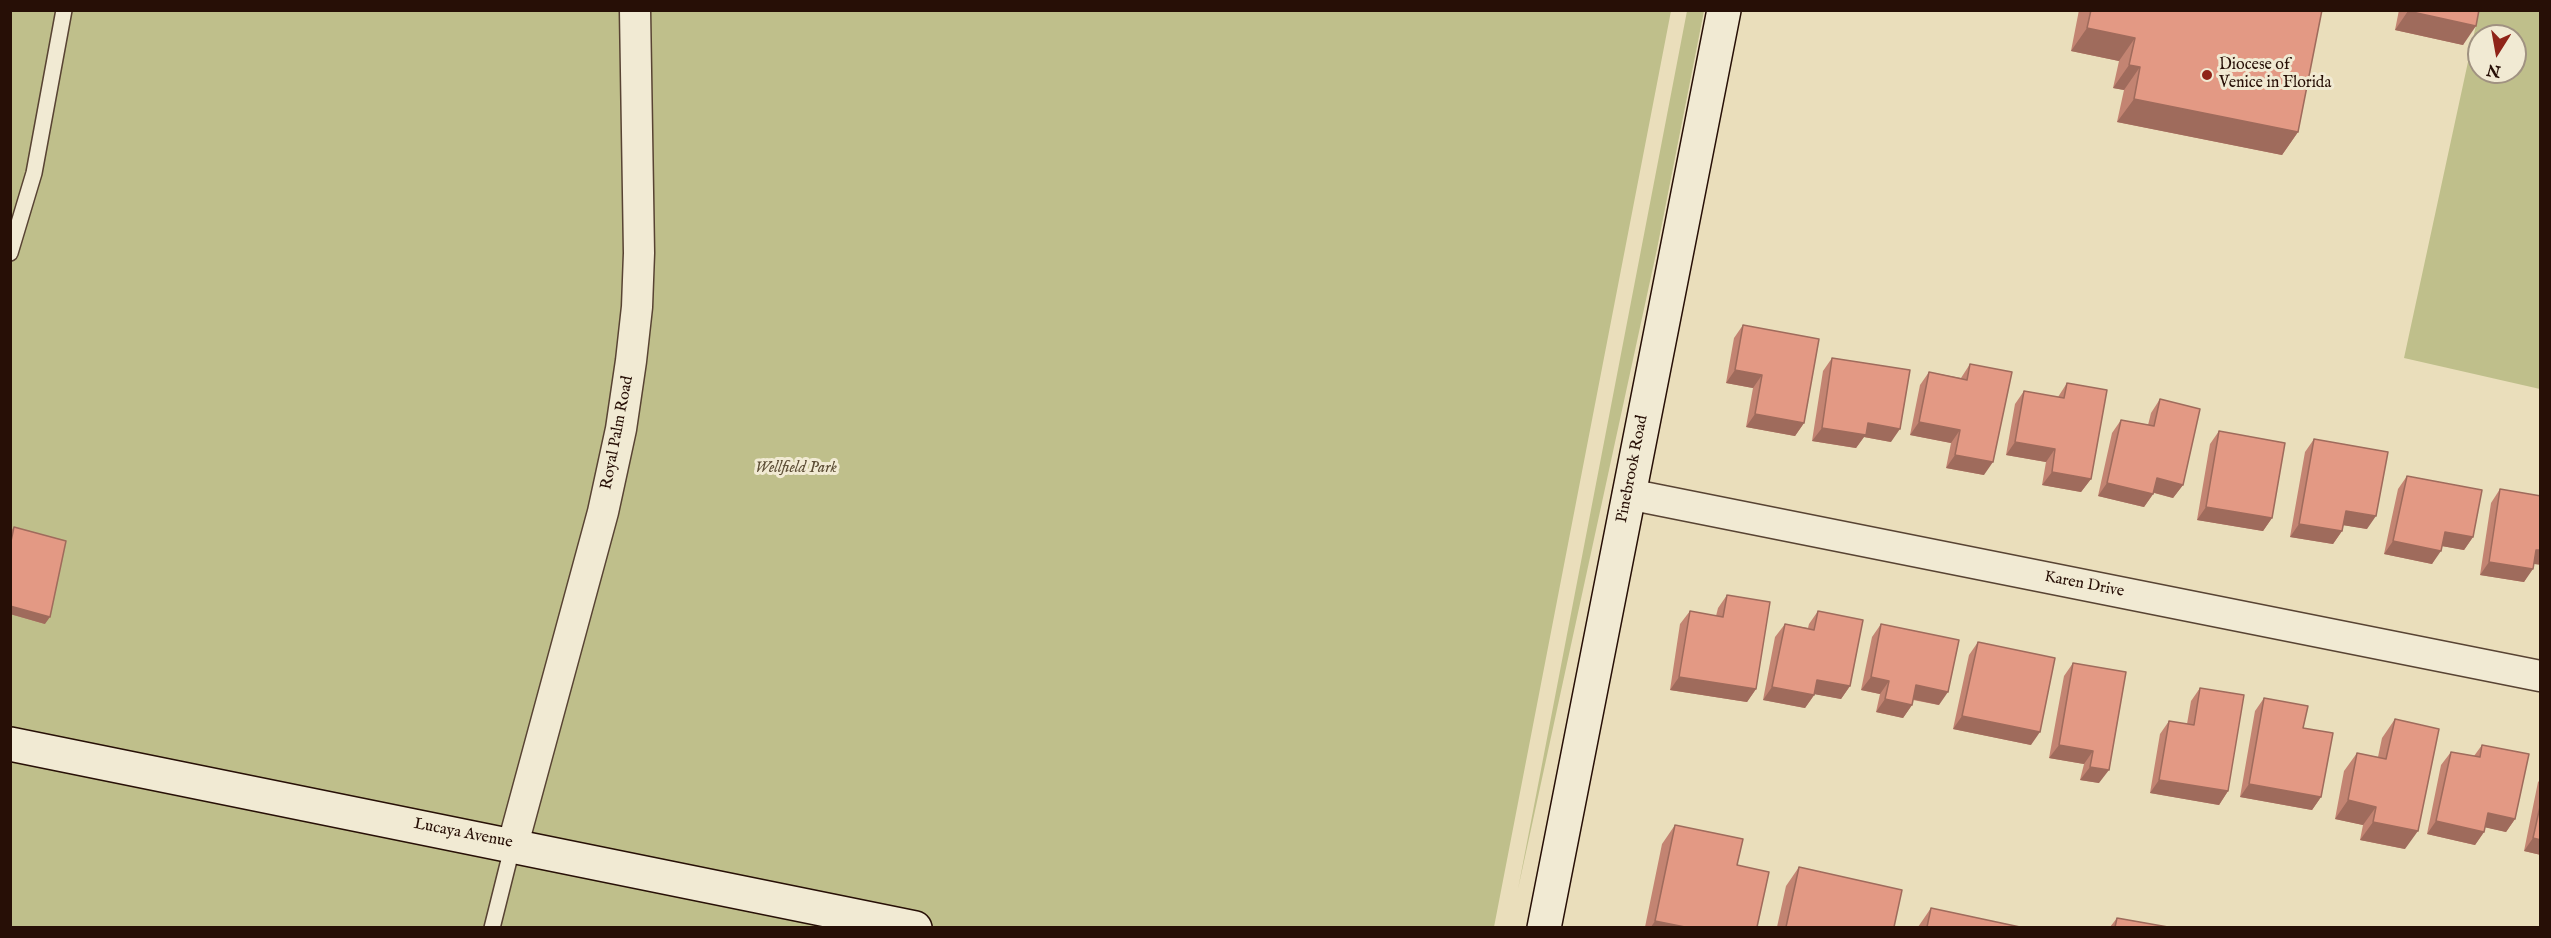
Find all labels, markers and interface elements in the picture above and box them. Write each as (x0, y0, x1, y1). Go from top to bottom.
north arrow (2467, 24, 2527, 84)
place label: Diocese of Venice in Florida (2219, 56, 2331, 94)
text: N (2485, 59, 2503, 81)
marker: Diocese of Venice in Florida (2200, 68, 2214, 82)
street label: Royal Palm Road (598, 374, 638, 492)
street label: Pinebrook Road (1613, 414, 1653, 524)
park label: Wellfield Park (755, 459, 837, 479)
street label: Karen Drive (2042, 568, 2126, 602)
street label: Lucaya Avenue (412, 815, 514, 853)

